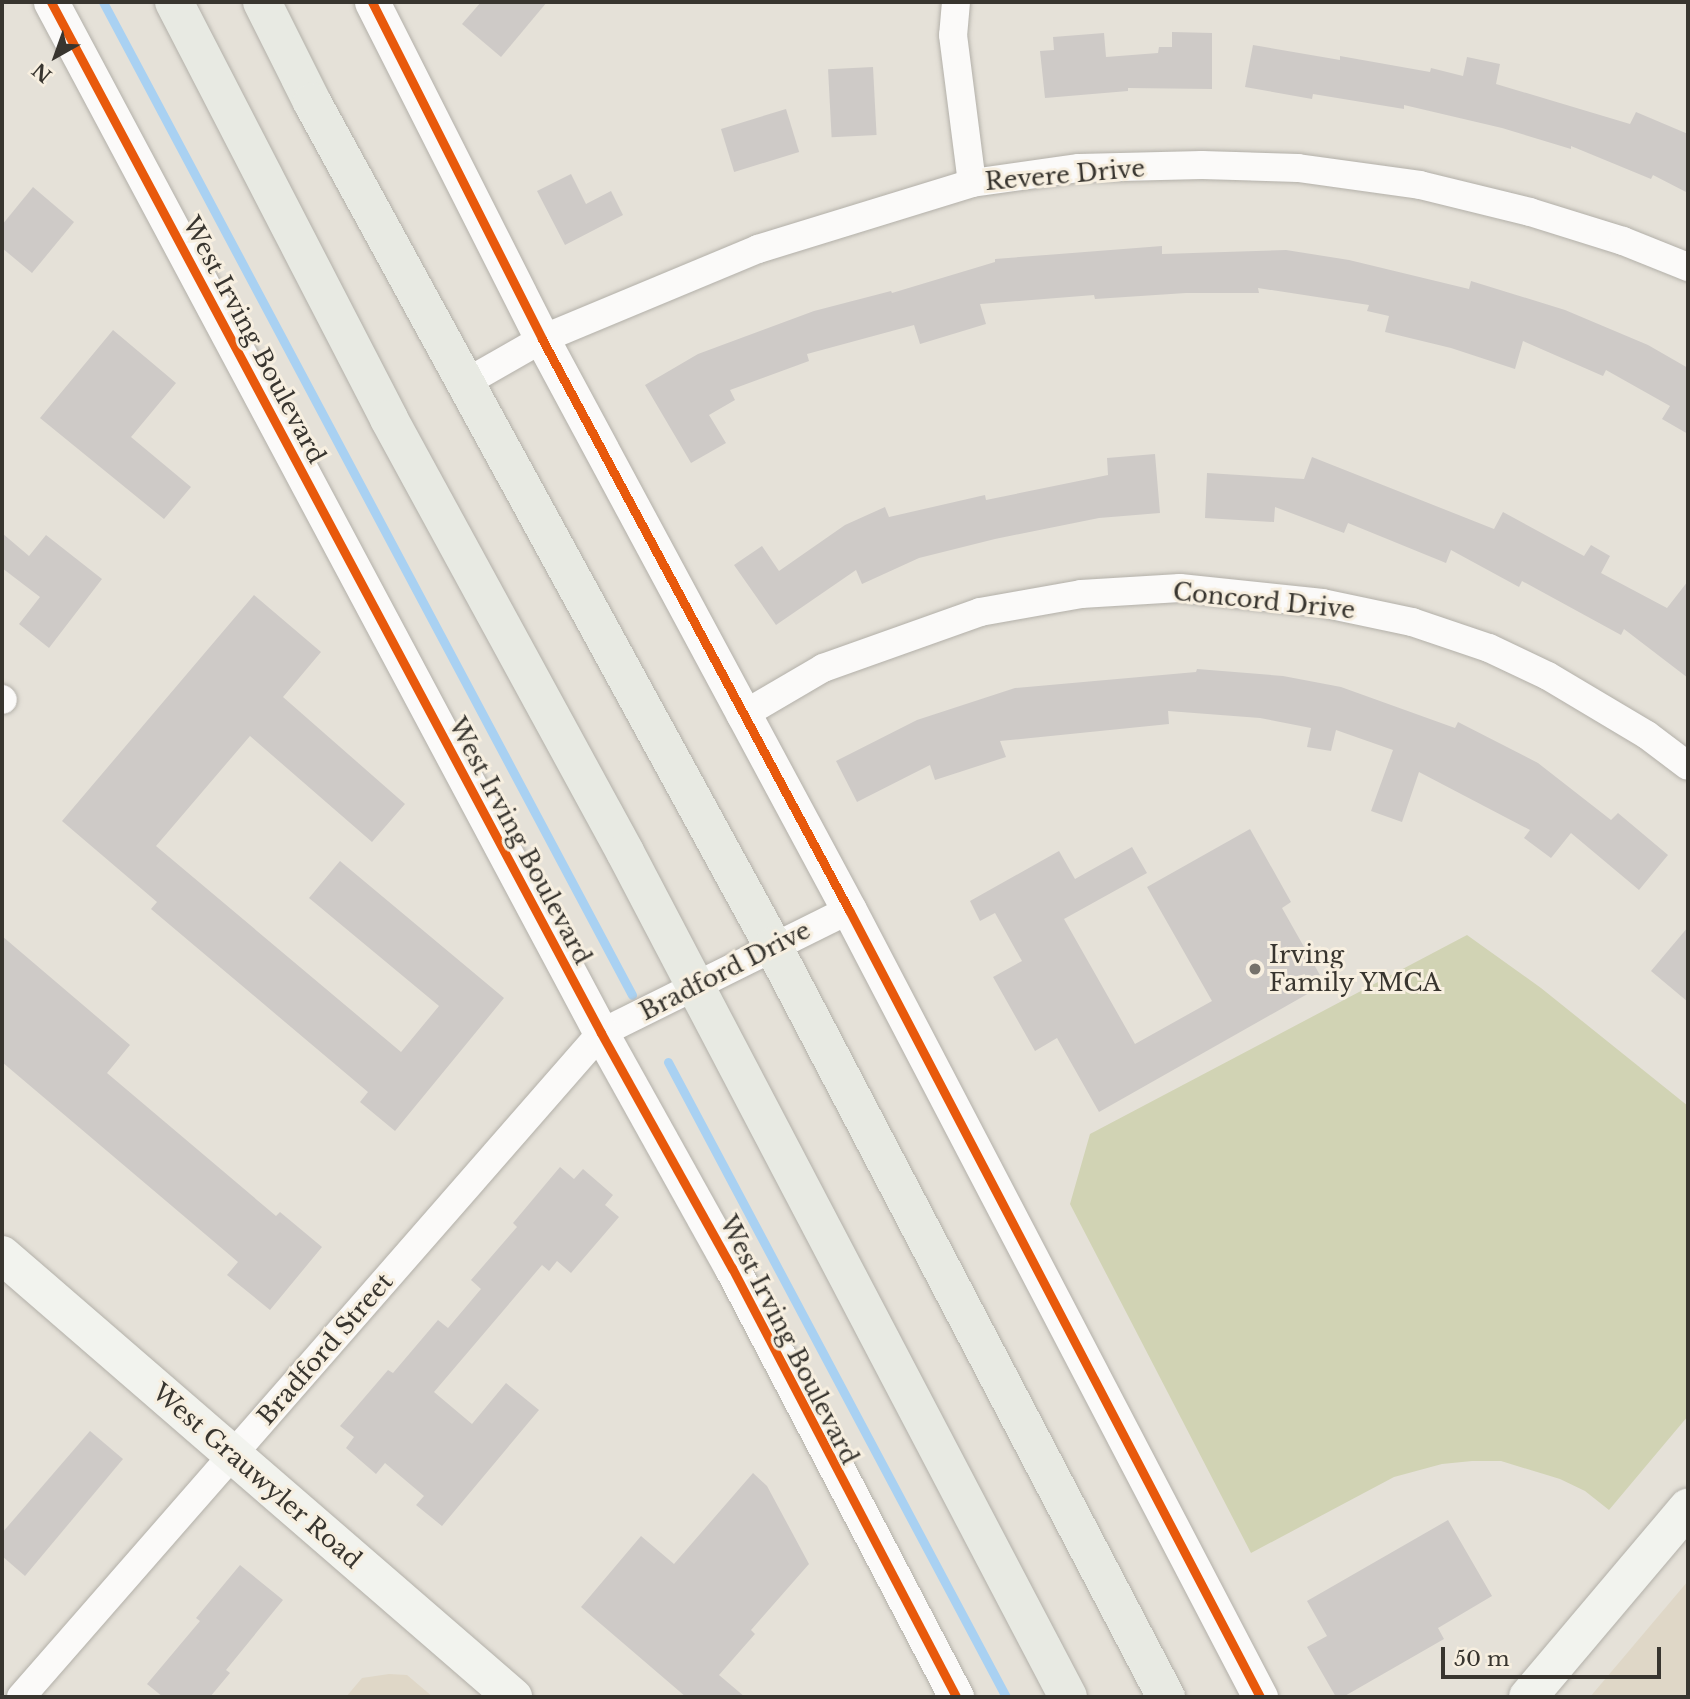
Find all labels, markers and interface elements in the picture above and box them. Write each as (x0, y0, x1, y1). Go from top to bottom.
north arrow (21, 21, 91, 91)
text: N (28, 58, 56, 87)
street label: Revere Drive (984, 154, 1146, 196)
street label: West Irving Boulevard (177, 212, 331, 468)
street label: Concord Drive (1172, 577, 1356, 625)
street label: West Irving Boulevard (443, 713, 597, 969)
street label: Bradford Drive (635, 916, 815, 1026)
place label: Irving Family YMCA (1269, 941, 1443, 997)
marker: Irving Family YMCA (1247, 961, 1263, 977)
street label: West Irving Boulevard (714, 1211, 864, 1469)
street label: Bradford Street (251, 1267, 399, 1431)
street label: West Grauwyler Road (146, 1377, 368, 1575)
scale bar (1445, 1632, 1666, 1676)
text: 50 m (1454, 1646, 1509, 1672)

